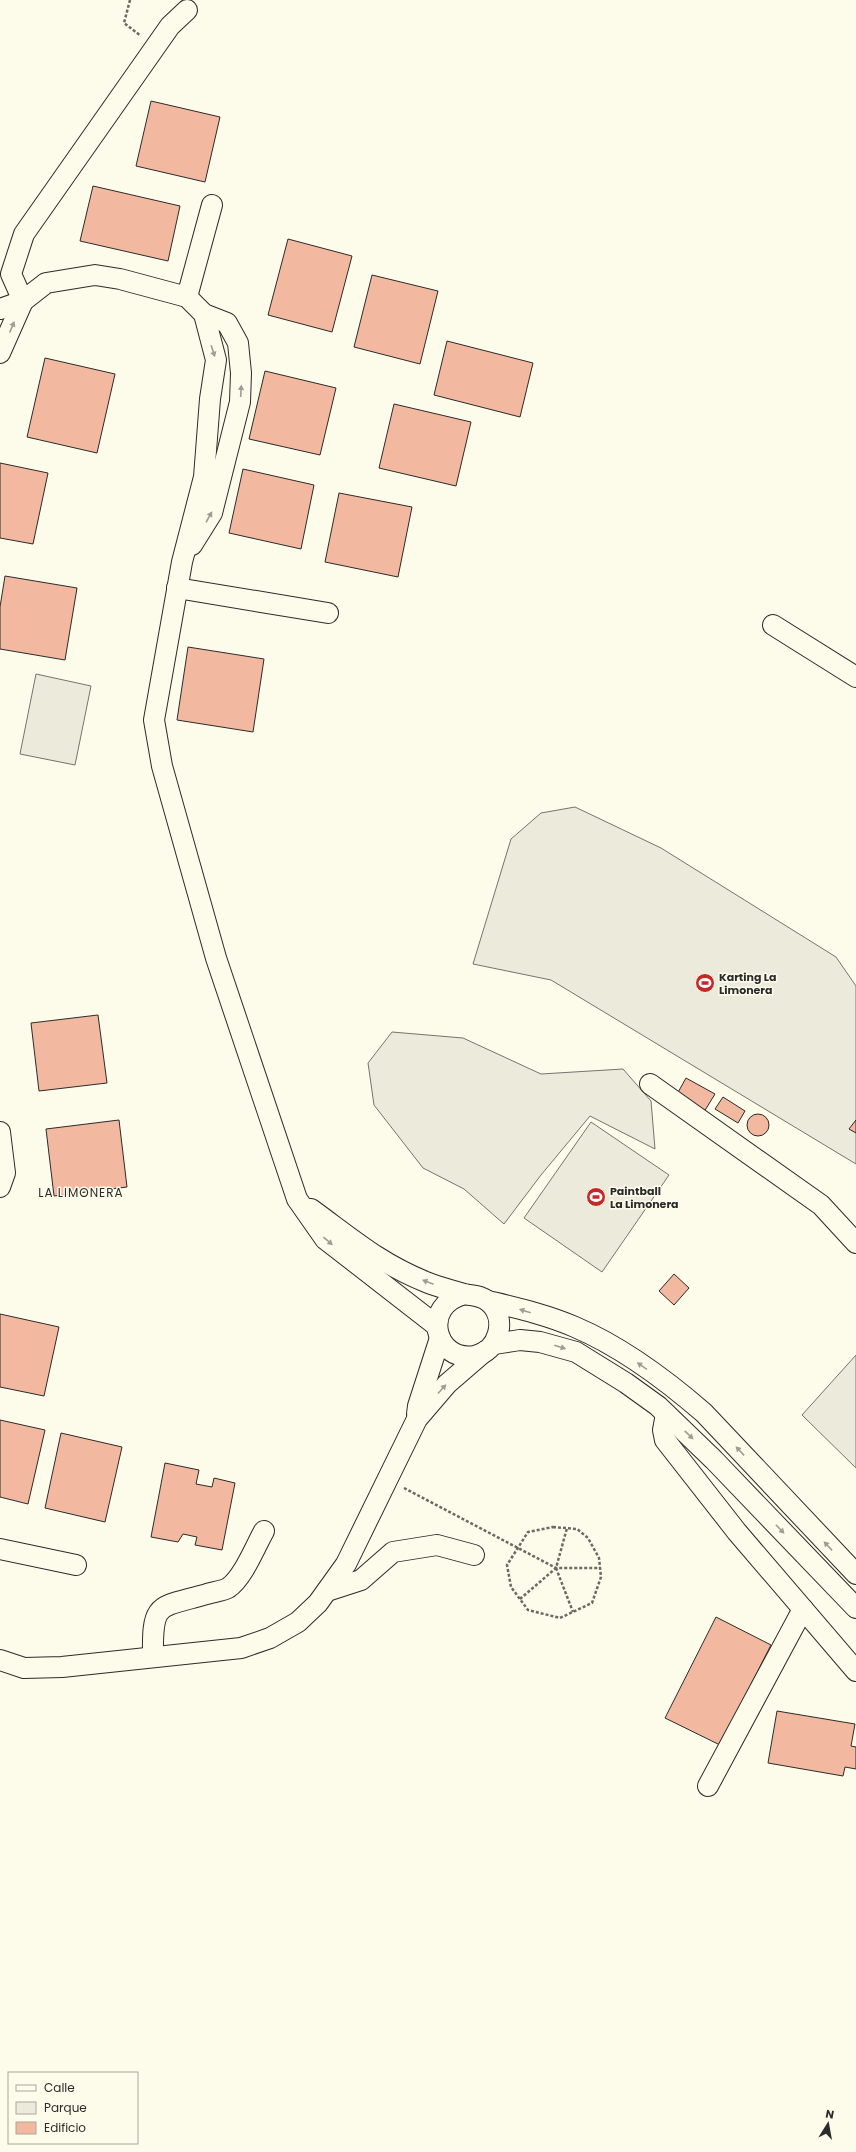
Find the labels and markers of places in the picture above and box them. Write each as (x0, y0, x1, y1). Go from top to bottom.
place label: Karting La Limonera (719, 969, 777, 998)
sports icon: Karting La Limonera (694, 972, 716, 994)
place label: Paintball La Limonera (610, 1183, 679, 1212)
sports icon: Paintball La Limonera (585, 1186, 607, 1208)

